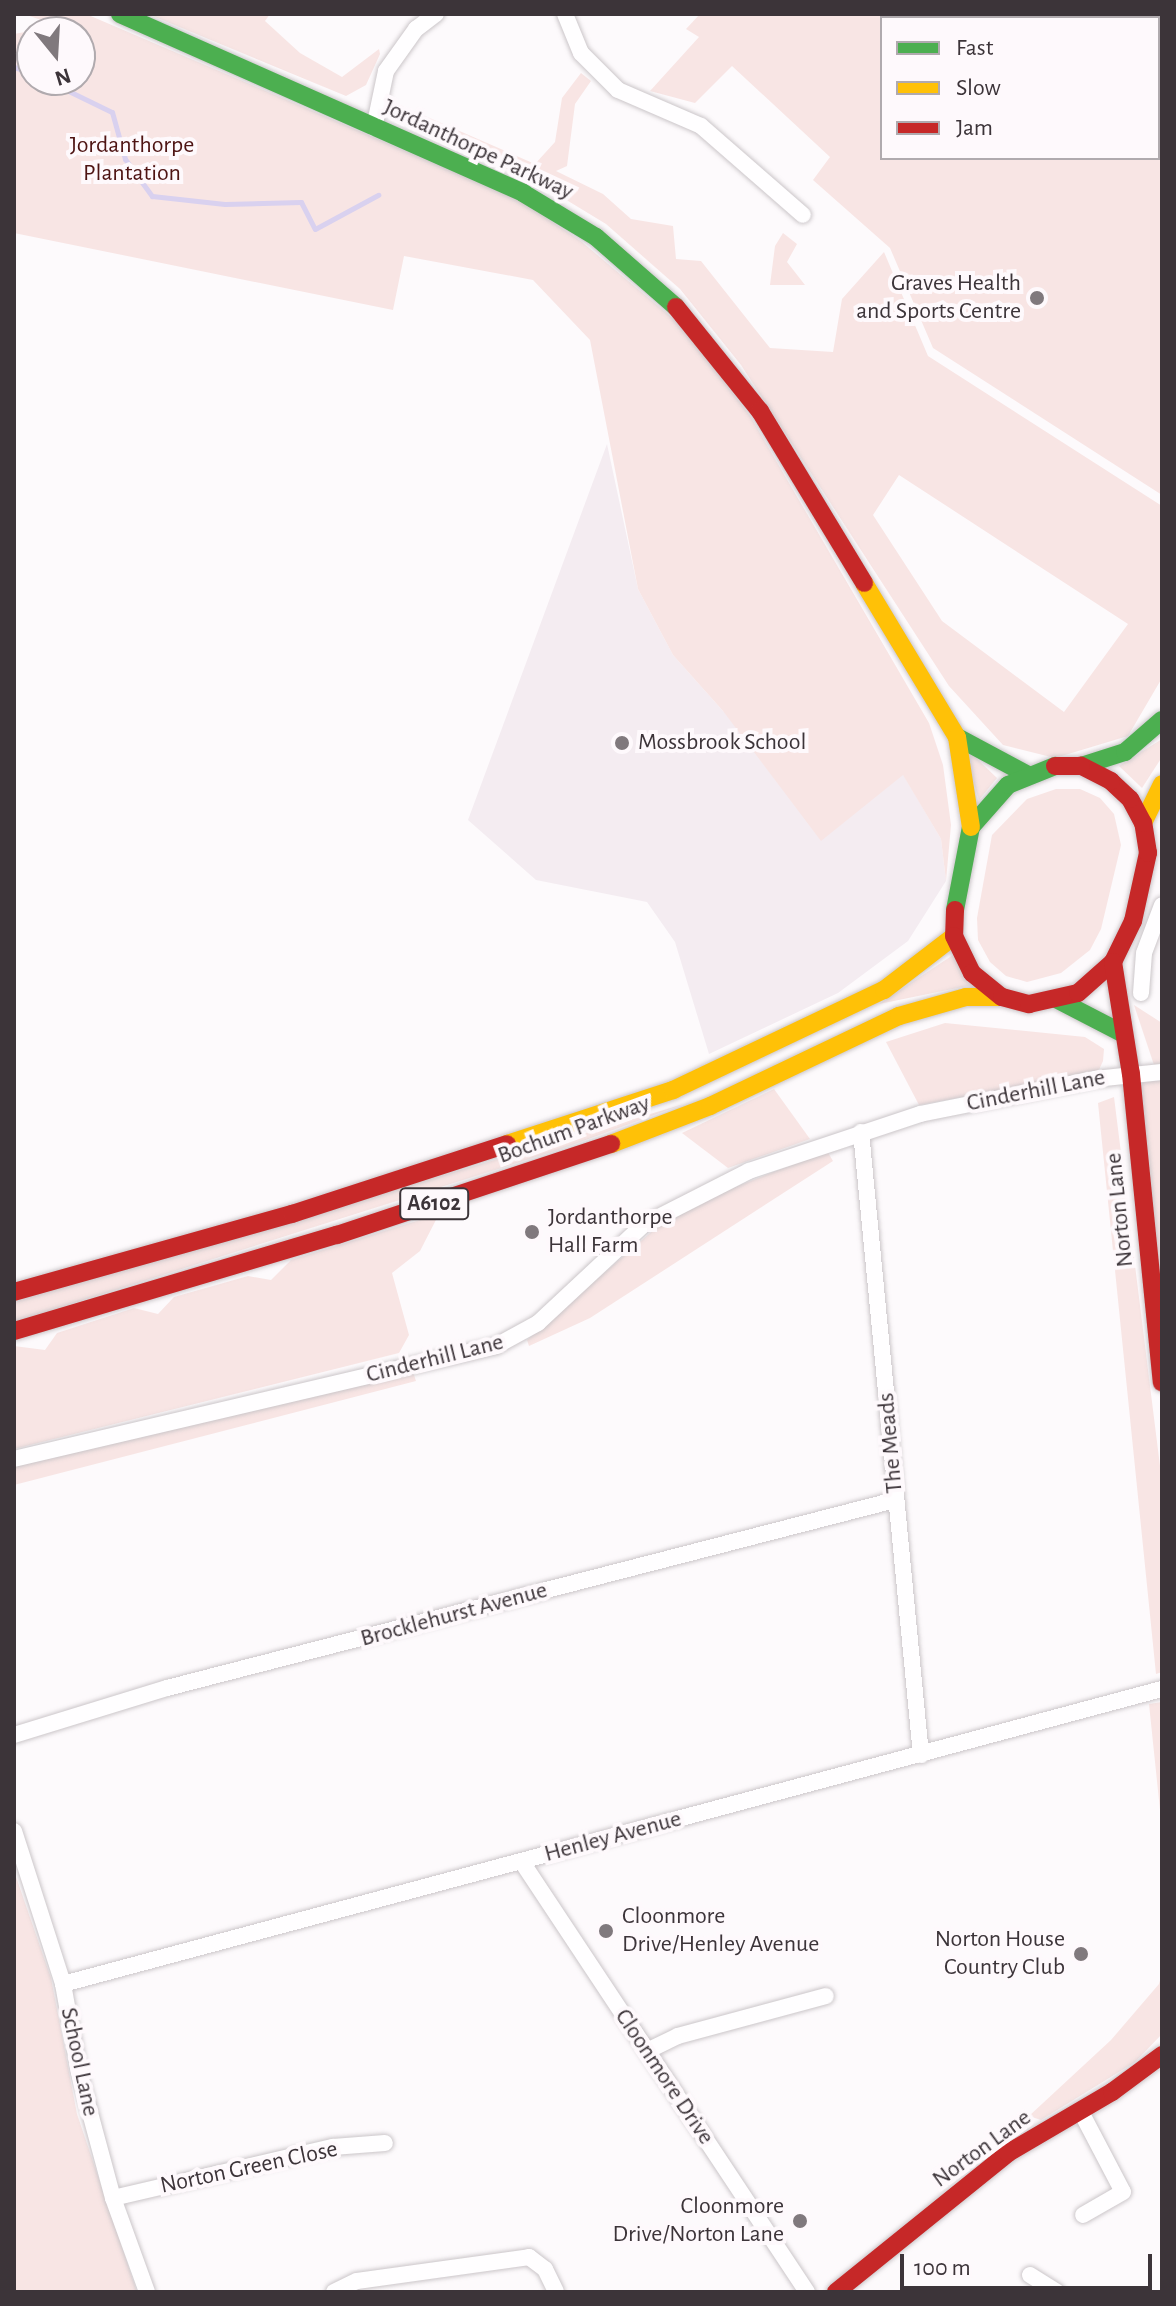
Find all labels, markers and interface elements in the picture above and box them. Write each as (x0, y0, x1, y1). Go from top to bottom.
north arrow (16, 16, 96, 96)
legend (880, 16, 1160, 160)
text: Fast (956, 36, 993, 60)
text: N (52, 64, 73, 90)
text: Slow (956, 76, 1001, 100)
street label: Jordanthorpe Parkway (378, 93, 578, 207)
text: Jam (956, 116, 993, 140)
park label: Jordanthorpe Plantation (70, 132, 194, 188)
place label: Graves Health and Sports Centre (856, 270, 1021, 326)
marker: Graves Health and Sports Centre (1028, 289, 1046, 307)
place label: Mossbrook School (638, 729, 806, 757)
marker: Mossbrook School (613, 734, 631, 752)
street label: Cinderhill Lane (964, 1063, 1108, 1119)
street label: Bochum Parkway (494, 1089, 654, 1171)
street label: Norton Lane (1100, 1151, 1140, 1269)
road number: A6102 (398, 1186, 470, 1222)
place label: Jordanthorpe Hall Farm (548, 1204, 673, 1260)
marker: Jordanthorpe Hall Farm (523, 1223, 541, 1241)
street label: Cinderhill Lane (363, 1328, 507, 1390)
street label: The Meads (872, 1391, 910, 1495)
street label: Brocklehurst Avenue (358, 1576, 550, 1654)
street label: Henley Avenue (541, 1805, 685, 1869)
place label: Cloonmore Drive/Henley Avenue (622, 1903, 819, 1959)
marker: Cloonmore Drive/Henley Avenue (597, 1922, 615, 1940)
place label: Norton House Country Club (935, 1926, 1065, 1982)
marker: Norton House Country Club (1072, 1945, 1090, 1963)
street label: Cloonmore Drive (608, 2004, 720, 2150)
street label: School Lane (53, 2005, 105, 2119)
street label: Norton Lane (927, 2104, 1037, 2194)
street label: Norton Green Close (158, 2135, 340, 2201)
place label: Cloonmore Drive/Norton Lane (612, 2193, 784, 2249)
marker: Cloonmore Drive/Norton Lane (791, 2212, 809, 2230)
scale bar (904, 2238, 1156, 2288)
text: 100 m (914, 2256, 971, 2280)

